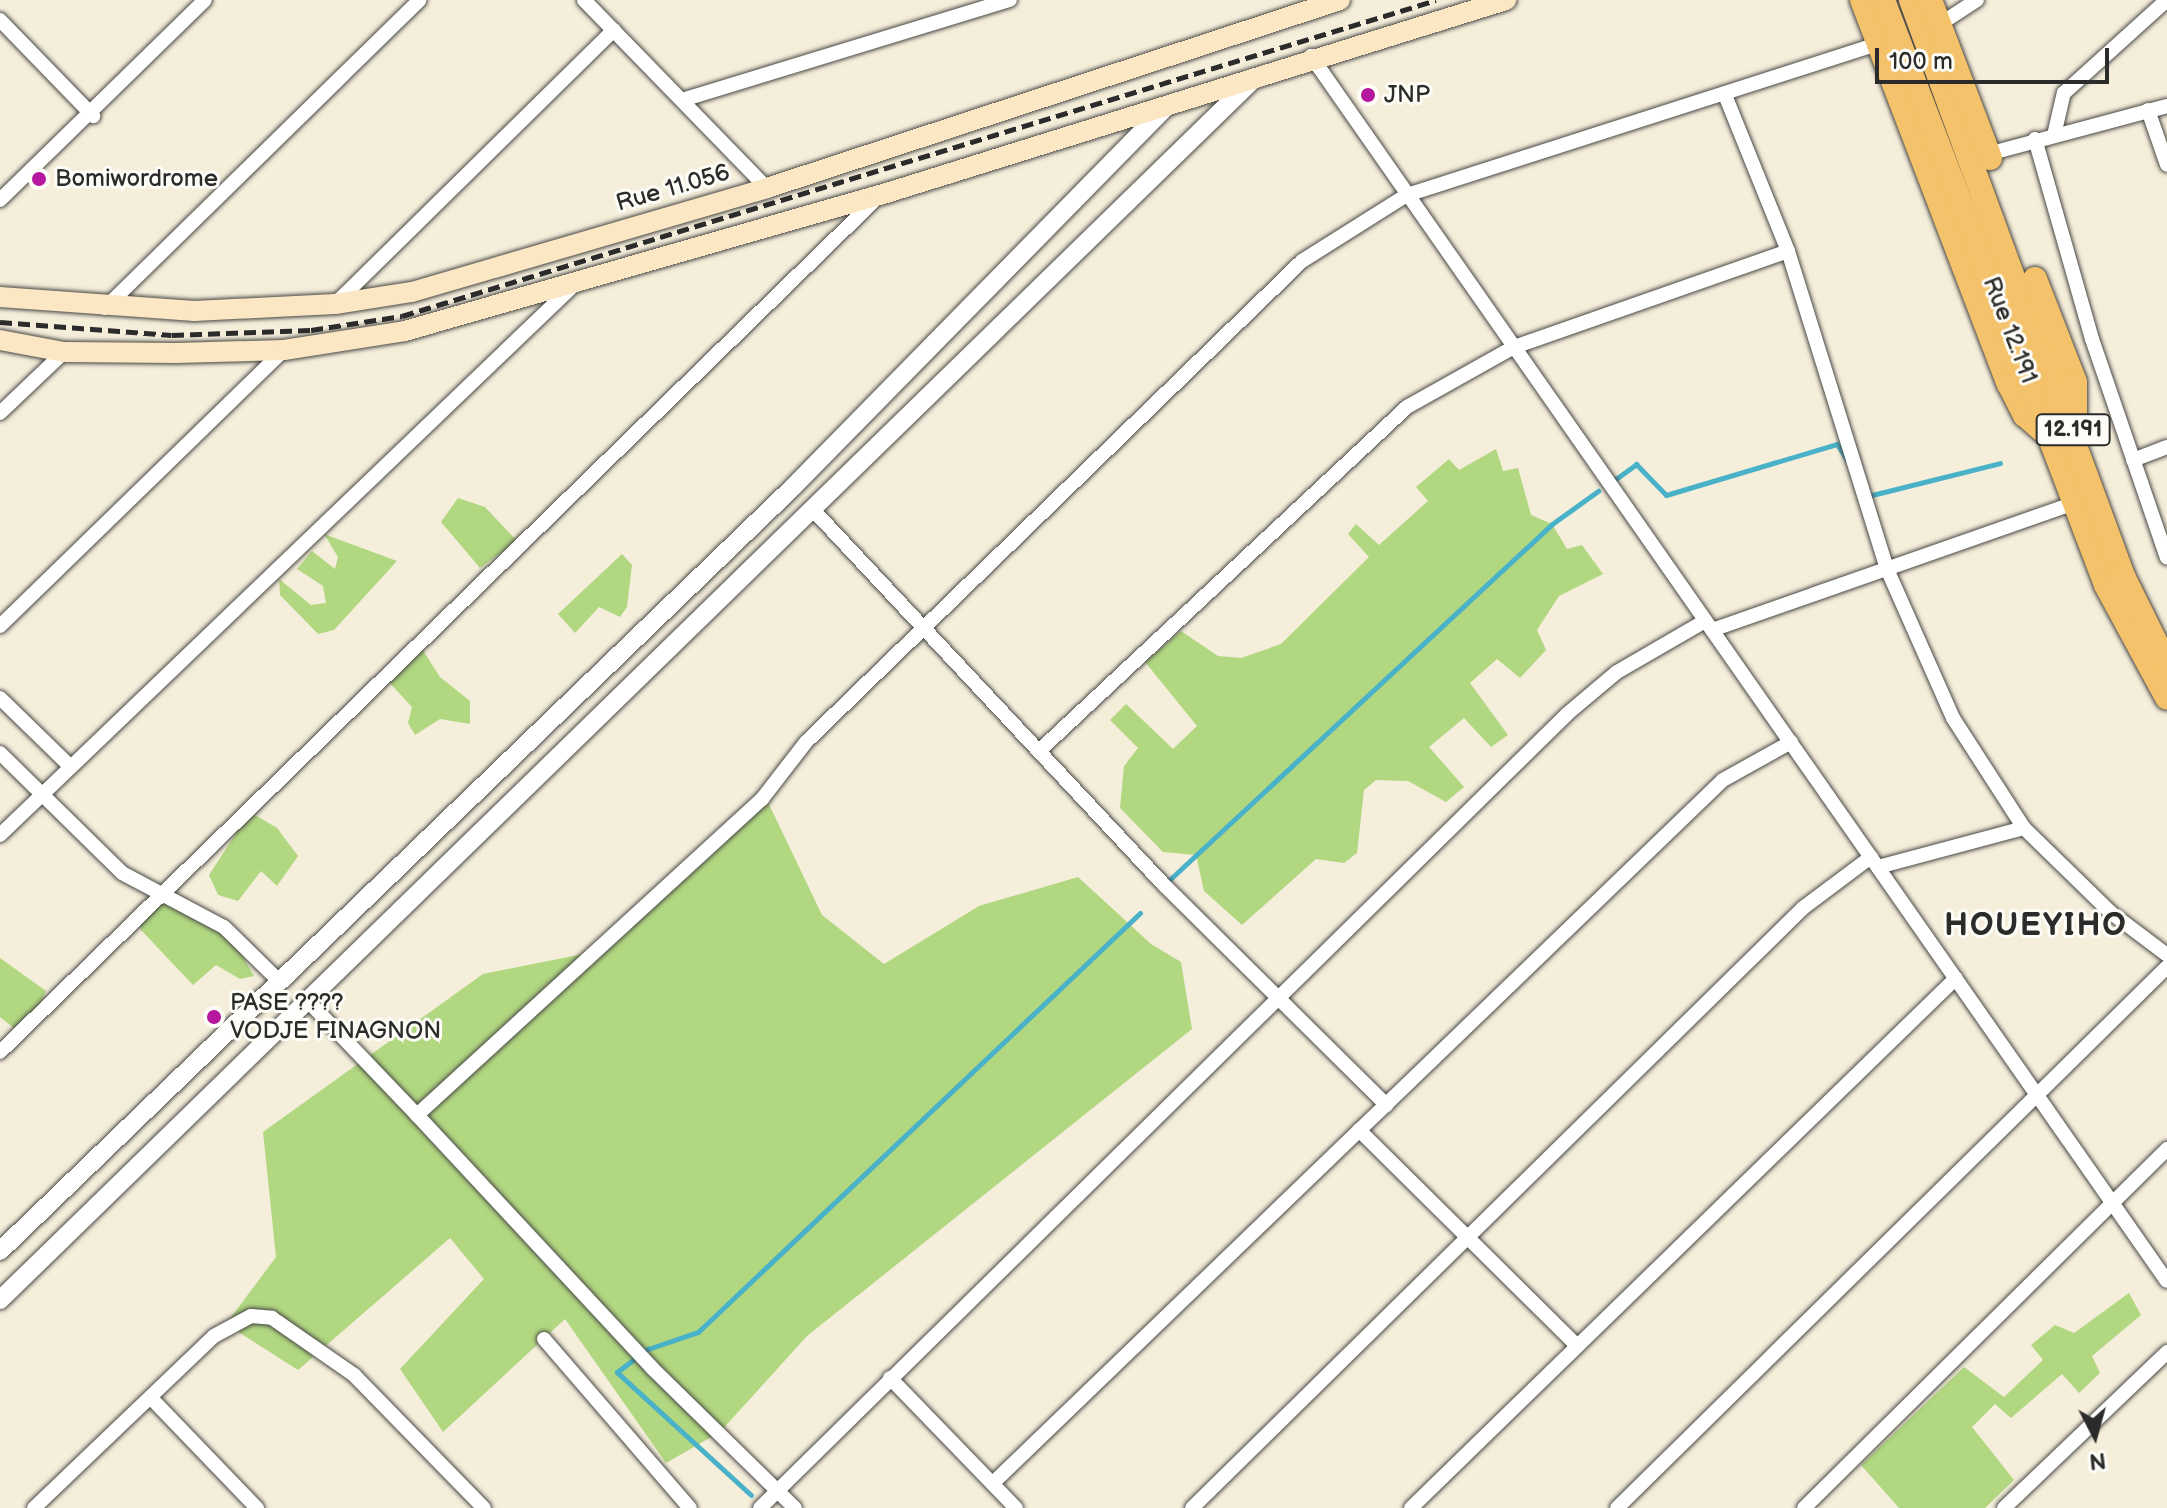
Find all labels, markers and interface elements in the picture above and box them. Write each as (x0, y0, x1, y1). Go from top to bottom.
scale bar (1879, 32, 2113, 82)
text: 100 m (1889, 47, 1953, 76)
place label: JNP (1384, 81, 1430, 109)
marker: JNP (1359, 86, 1377, 104)
street label: Rue 11.056 (613, 158, 733, 218)
place label: Bomiwordrome (55, 165, 218, 193)
marker: Bomiwordrome (30, 170, 48, 188)
street label: Rue 12.191 (1977, 273, 2043, 387)
road number: 12.191 (2035, 412, 2111, 448)
district label: HOUEYIHO (1944, 907, 2128, 945)
place label: PASE ???? VODJE FINAGNON (230, 989, 441, 1045)
marker: PASE ???? VODJE FINAGNON (205, 1008, 223, 1026)
north arrow (2055, 1396, 2135, 1476)
text: N (2088, 1446, 2107, 1475)

